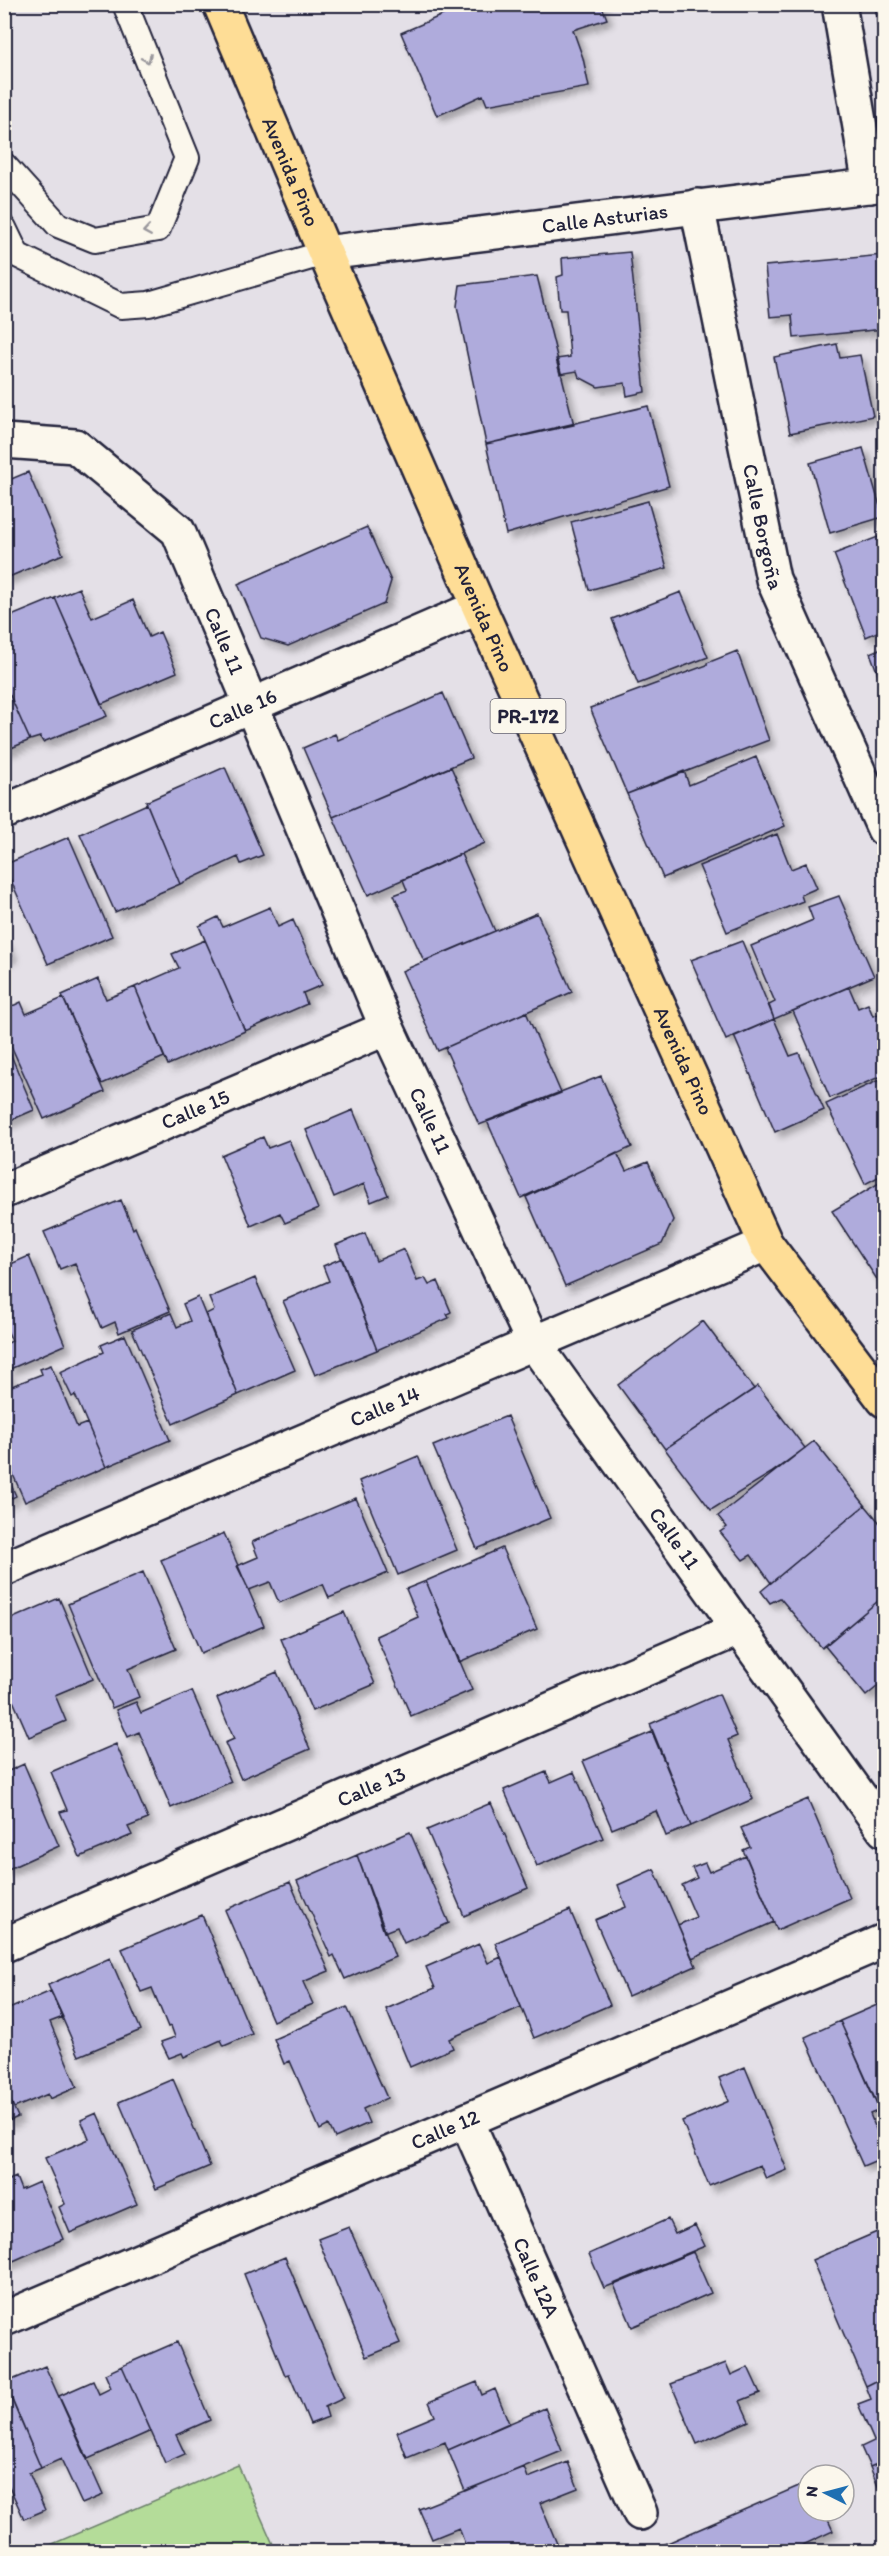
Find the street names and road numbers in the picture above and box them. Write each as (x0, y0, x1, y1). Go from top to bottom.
street label: Avenida Pino (257, 113, 325, 230)
street label: Calle Asturias (540, 198, 669, 238)
street label: Calle Borgoña (738, 462, 789, 593)
street label: Avenida Pino (449, 559, 520, 676)
street label: Calle 11 (199, 603, 250, 678)
street label: Calle 16 (205, 683, 281, 734)
road number: PR-172 (490, 699, 566, 733)
street label: Avenida Pino (649, 1002, 719, 1119)
street label: Calle 11 (404, 1083, 457, 1158)
street label: Calle 15 (157, 1084, 233, 1135)
street label: Calle 14 (346, 1380, 424, 1432)
street label: Calle 11 (644, 1502, 706, 1574)
street label: Calle 13 (333, 1761, 409, 1812)
street label: Calle 12 (407, 2103, 483, 2155)
street label: Calle 12A (508, 2233, 565, 2322)

